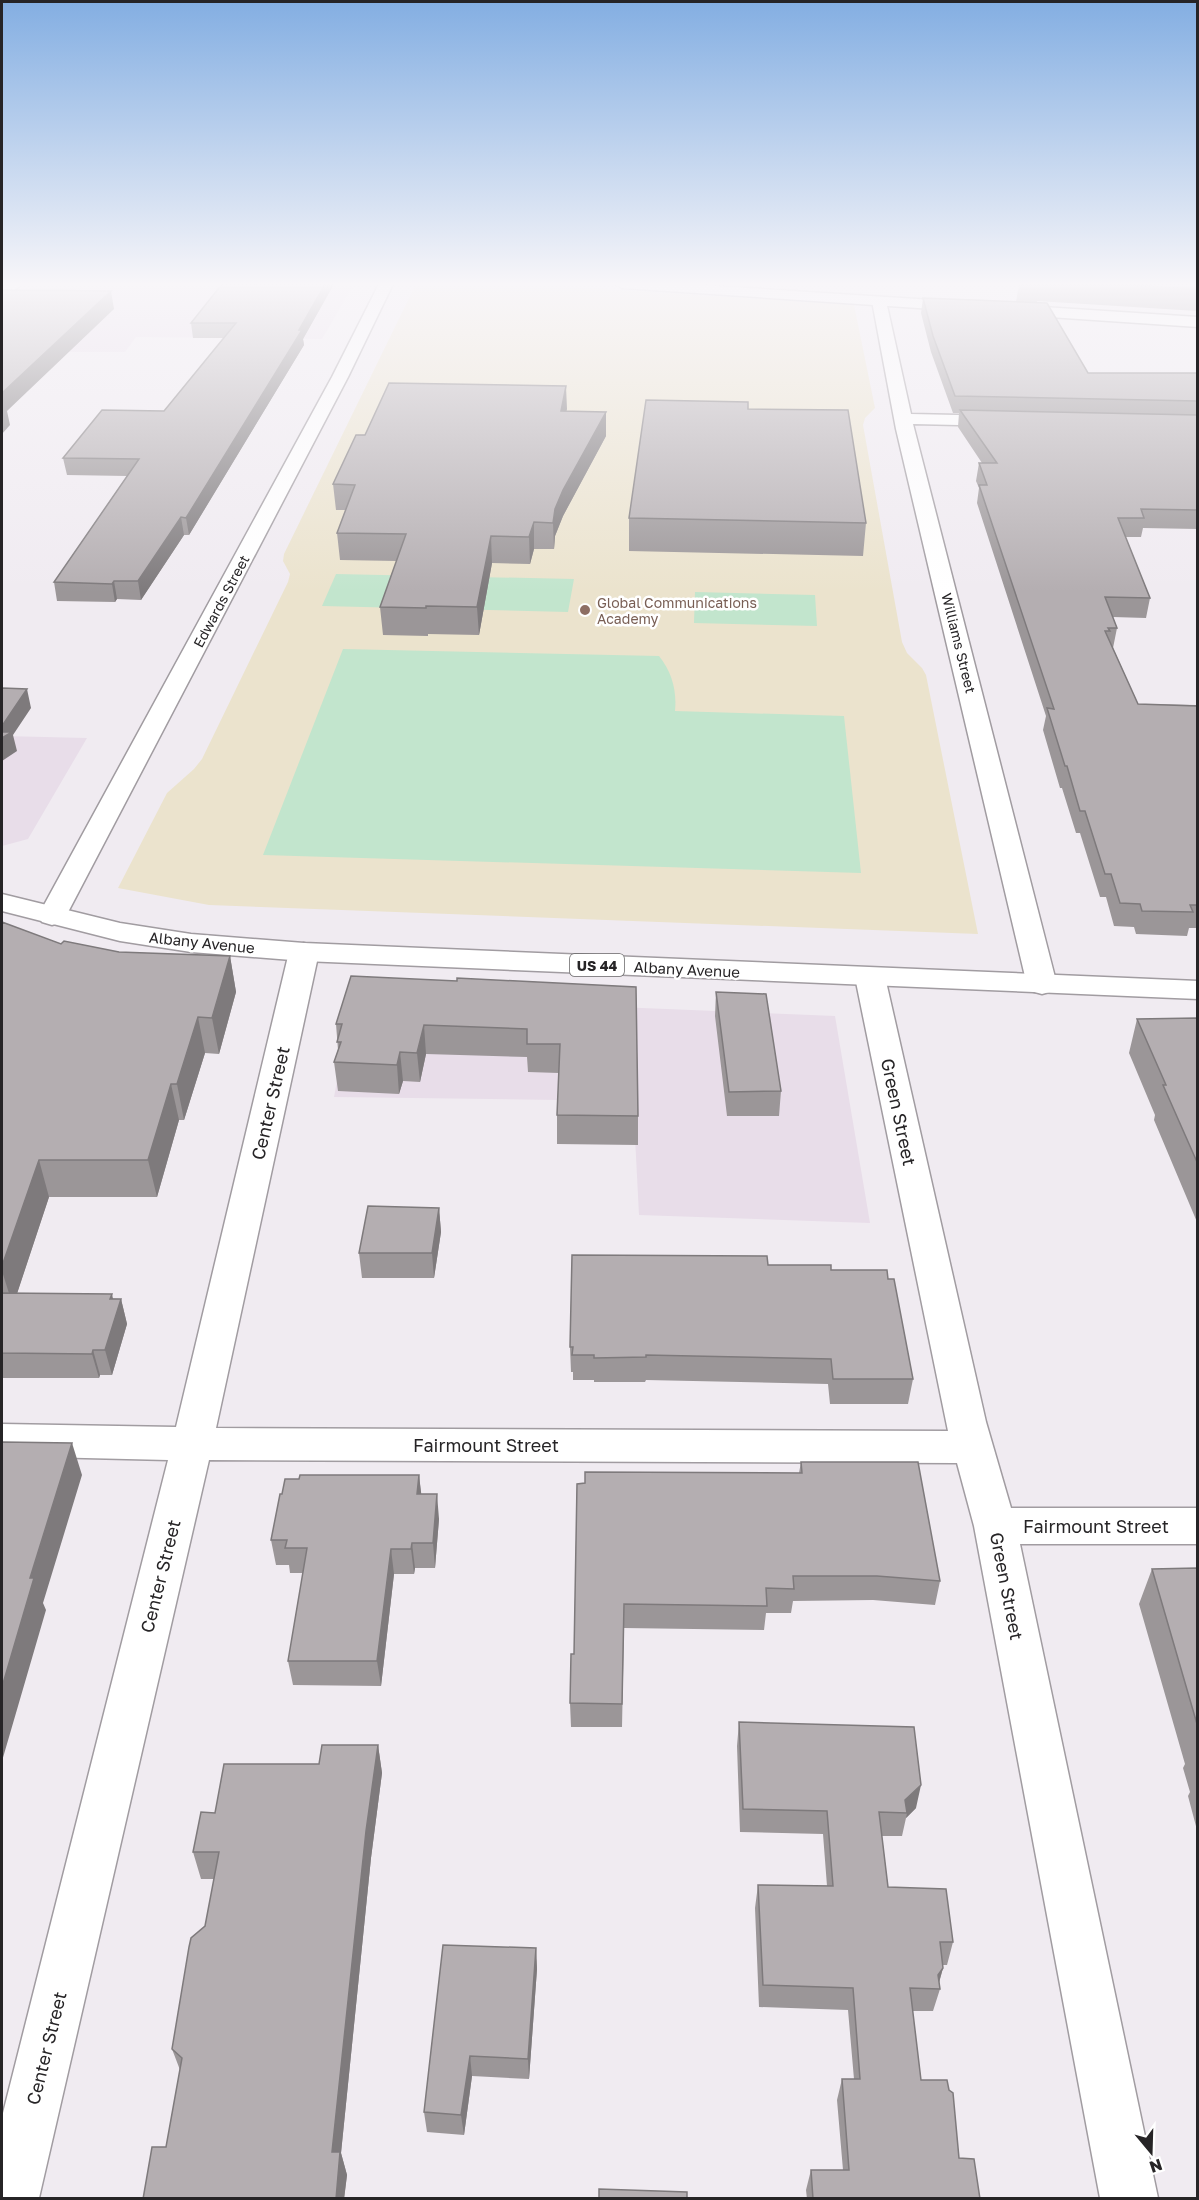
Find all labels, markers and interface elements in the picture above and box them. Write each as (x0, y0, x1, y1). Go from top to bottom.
street label: Edwards Street (189, 552, 253, 650)
street label: Williams Street (938, 591, 980, 695)
place label: Global Communications Academy (597, 594, 757, 627)
marker: Global Communications Academy (578, 603, 592, 617)
street label: Albany Avenue (148, 927, 256, 957)
road number: US 44 (570, 954, 624, 976)
street label: Albany Avenue (633, 957, 741, 981)
street label: Center Street (246, 1044, 294, 1162)
street label: Green Street (877, 1056, 921, 1168)
street label: Fairmount Street (413, 1434, 559, 1456)
street label: Fairmount Street (1023, 1515, 1169, 1537)
street label: Center Street (135, 1517, 185, 1635)
street label: Green Street (986, 1530, 1028, 1642)
street label: Center Street (21, 1989, 71, 2107)
north arrow (1121, 2122, 1181, 2182)
text: N (1147, 2155, 1165, 2178)

